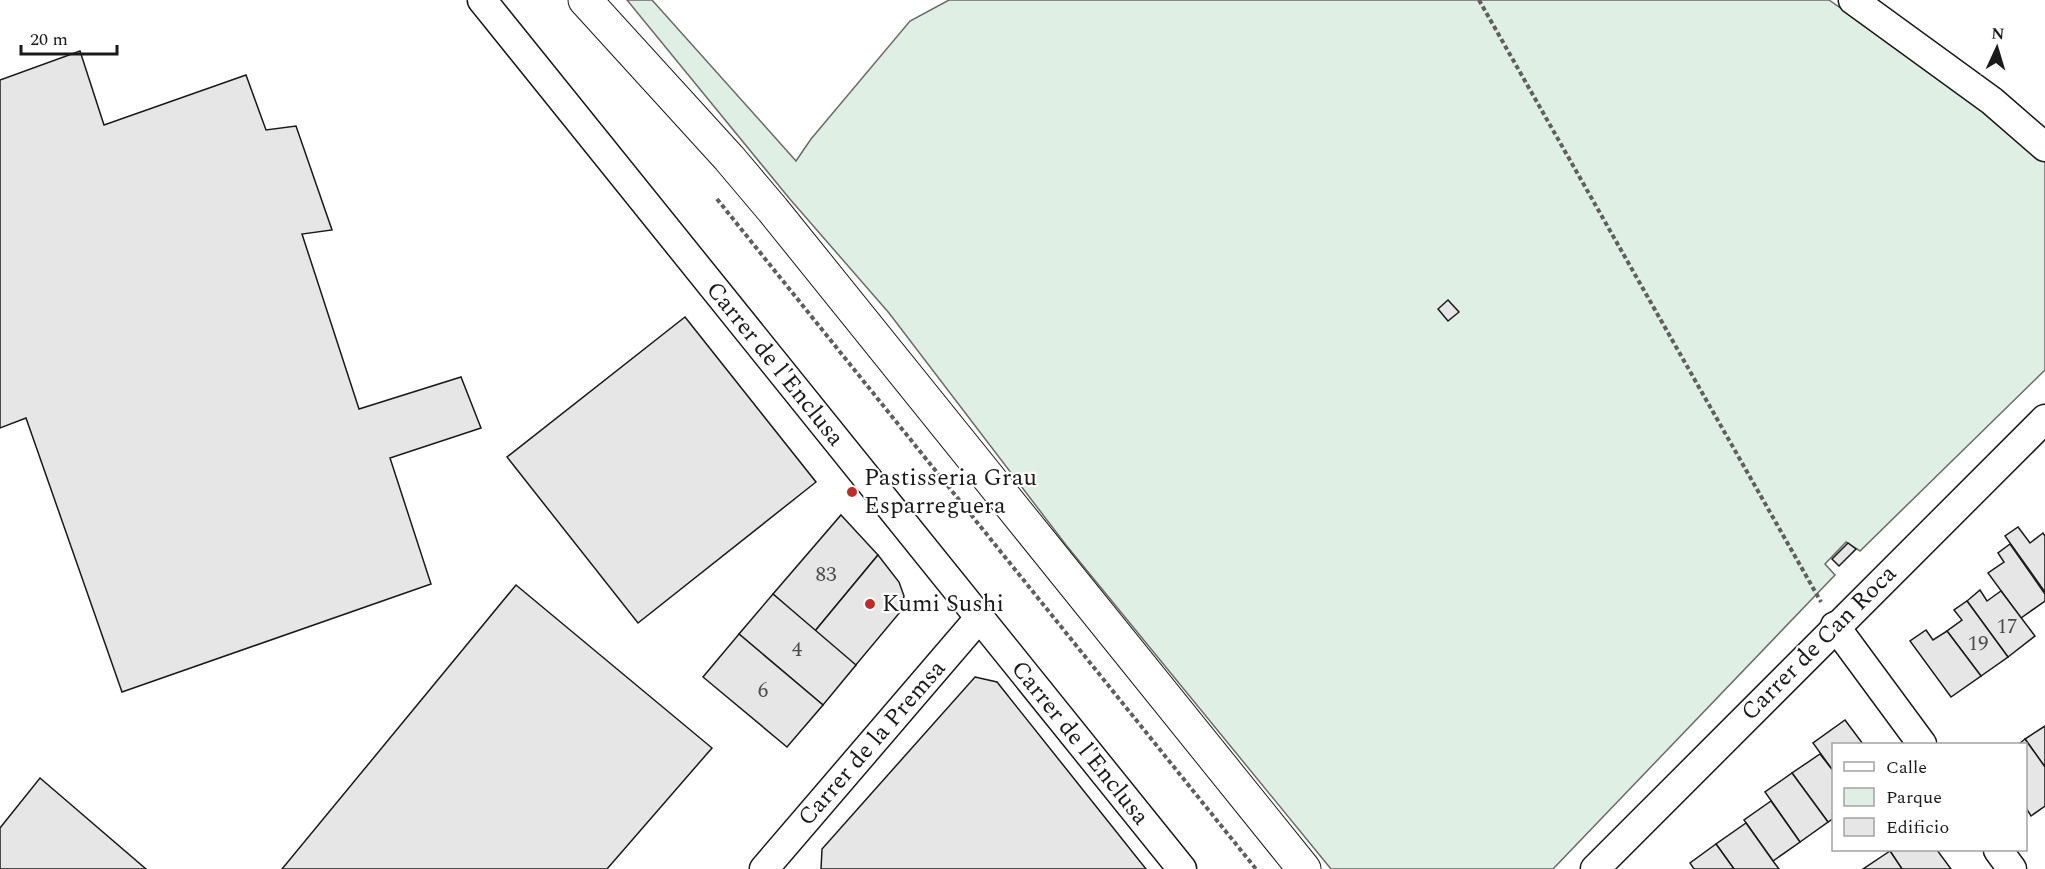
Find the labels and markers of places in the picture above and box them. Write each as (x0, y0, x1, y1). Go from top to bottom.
place label: Pastisseria Grau Esparreguera (864, 460, 1037, 524)
marker: Pastisseria Grau Esparreguera (845, 485, 859, 499)
place label: Kumi Sushi (882, 586, 1004, 622)
marker: Kumi Sushi (863, 597, 877, 611)

